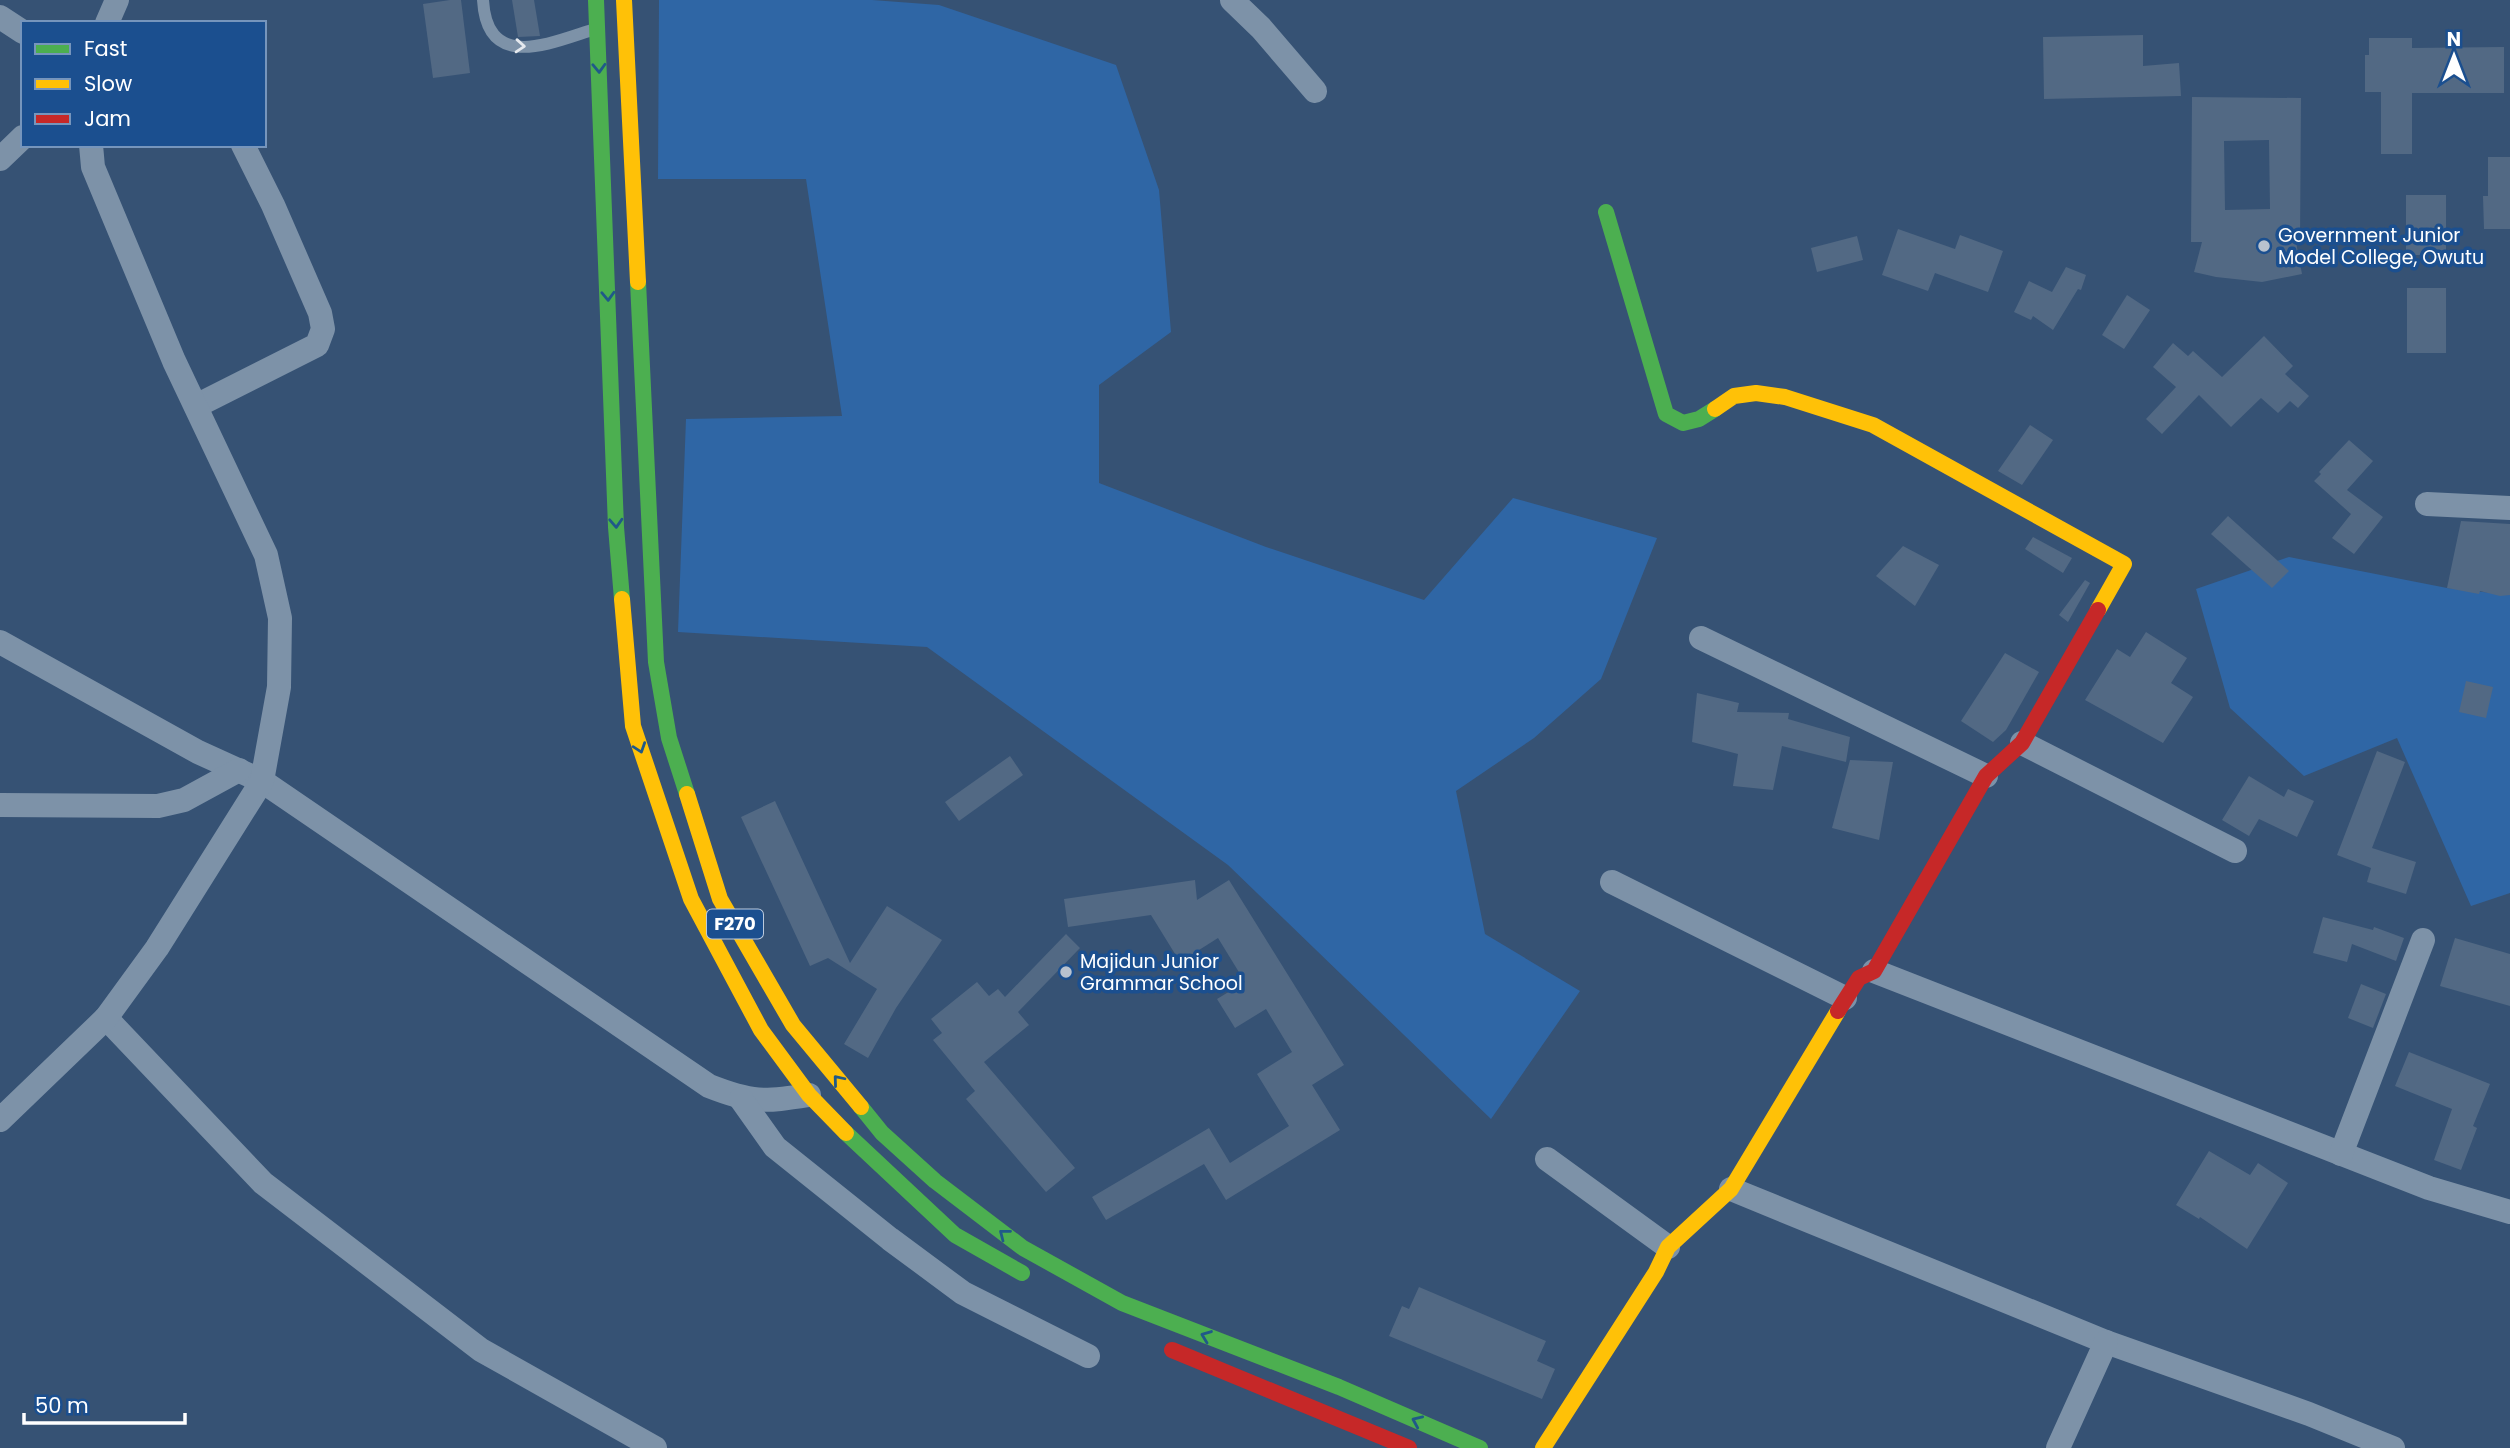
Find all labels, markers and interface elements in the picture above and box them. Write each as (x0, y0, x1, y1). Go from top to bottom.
legend (21, 21, 266, 147)
north arrow (2419, 21, 2489, 91)
text: N (2447, 26, 2461, 53)
text: Fast (84, 34, 127, 63)
one-way arrow (515, 38, 526, 53)
one-way arrow (591, 63, 606, 74)
text: Slow (84, 69, 132, 98)
text: Jam (84, 104, 131, 133)
place label: Government Junior Model College, Owutu (2278, 222, 2484, 271)
marker: Government Junior Model College, Owutu (2256, 238, 2272, 254)
one-way arrow (600, 290, 615, 301)
one-way arrow (609, 518, 624, 529)
one-way arrow (632, 742, 647, 754)
road number: F270 (707, 909, 763, 939)
place label: Majidun Junior Grammar School (1080, 948, 1243, 997)
marker: Majidun Junior Grammar School (1058, 964, 1074, 980)
one-way arrow (834, 1075, 846, 1088)
one-way arrow (999, 1230, 1012, 1243)
one-way arrow (1201, 1330, 1213, 1344)
scale bar (24, 1382, 186, 1426)
text: 50 m (35, 1391, 89, 1420)
one-way arrow (1412, 1415, 1425, 1429)

